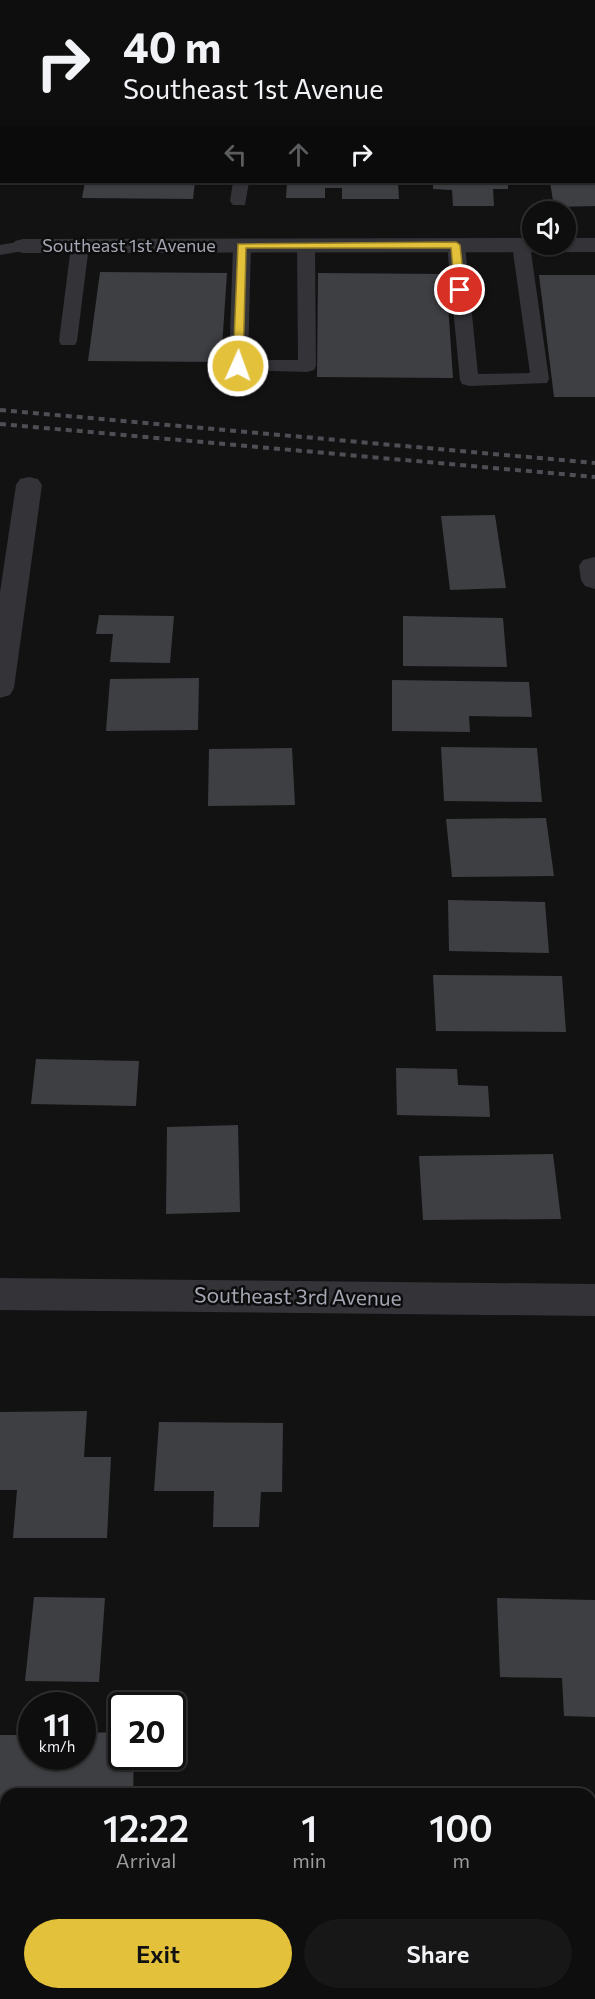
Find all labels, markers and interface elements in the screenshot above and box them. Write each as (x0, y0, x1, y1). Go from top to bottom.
text: 40 m (123, 20, 221, 72)
icon: right (24, 24, 102, 102)
text: Southeast 1st Avenue (123, 72, 383, 105)
icon: left (219, 138, 252, 171)
icon: ahead (282, 138, 315, 171)
icon: right (345, 138, 378, 171)
map controls (522, 201, 576, 255)
button: sound (522, 201, 576, 255)
street label: Southeast 1st Avenue (42, 234, 216, 256)
pin (434, 264, 485, 315)
icon: arrive (443, 273, 476, 306)
position arrow (206, 334, 270, 398)
street label: Southeast 3rd Avenue (194, 1281, 402, 1310)
speed limit sign: 20 (108, 1692, 186, 1770)
text: 11 (43, 1705, 71, 1742)
text: km/h (39, 1737, 75, 1755)
text: 12:22 (103, 1805, 189, 1849)
text: 1 (301, 1805, 317, 1849)
text: 100 (429, 1805, 493, 1849)
text: Arrival (116, 1848, 176, 1872)
text: min (292, 1848, 326, 1872)
text: m (452, 1848, 470, 1872)
button: Exit (24, 1919, 292, 1988)
button: Share (304, 1919, 572, 1988)

